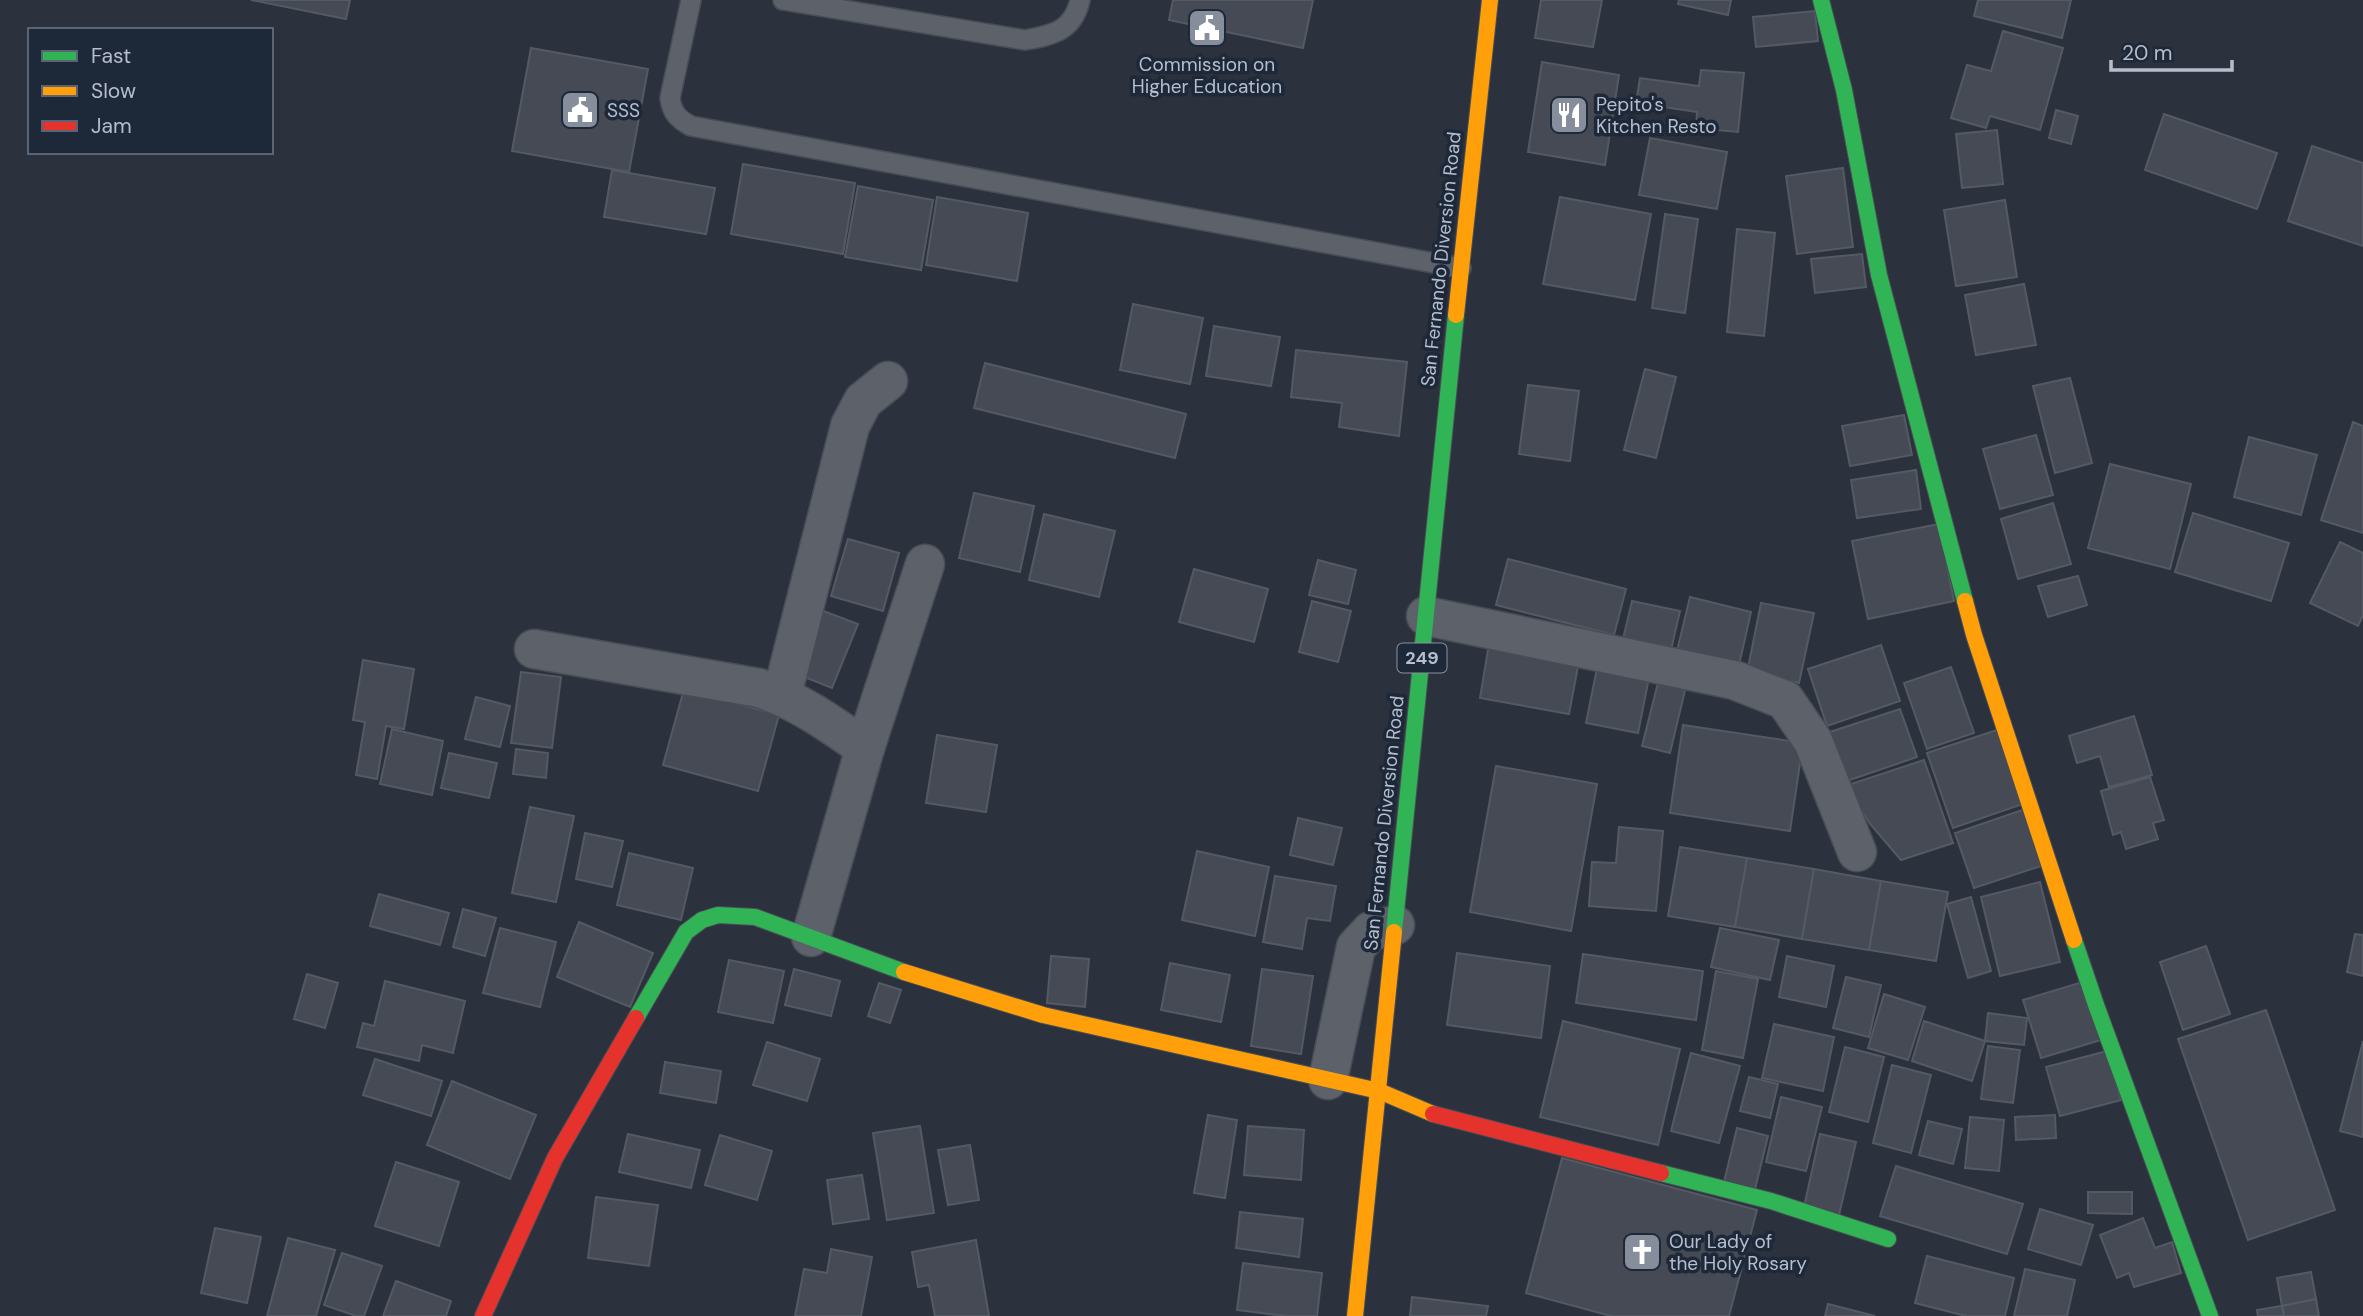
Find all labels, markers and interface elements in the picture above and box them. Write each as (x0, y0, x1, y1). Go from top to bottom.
public building icon: Commission on Higher Education (1186, 7, 1228, 49)
legend (28, 28, 273, 154)
scale bar (2111, 28, 2232, 72)
text: 20 m (2122, 39, 2173, 67)
text: Fast (91, 42, 131, 70)
place label: Commission on Higher Education (1132, 52, 1282, 99)
text: Slow (91, 77, 136, 105)
public building icon: SSS (559, 89, 601, 131)
place label: Pepito's Kitchen Resto (1596, 92, 1716, 139)
restaurant icon: Pepito's Kitchen Resto (1548, 94, 1590, 136)
place label: SSS (607, 98, 640, 123)
text: Jam (91, 112, 132, 140)
street label: San Fernando Diversion Road (1415, 130, 1467, 388)
road number: 249 (1398, 644, 1446, 672)
street label: San Fernando Diversion Road (1358, 694, 1410, 952)
place label: Our Lady of the Holy Rosary (1669, 1229, 1807, 1276)
church icon: Our Lady of the Holy Rosary (1621, 1231, 1663, 1273)

